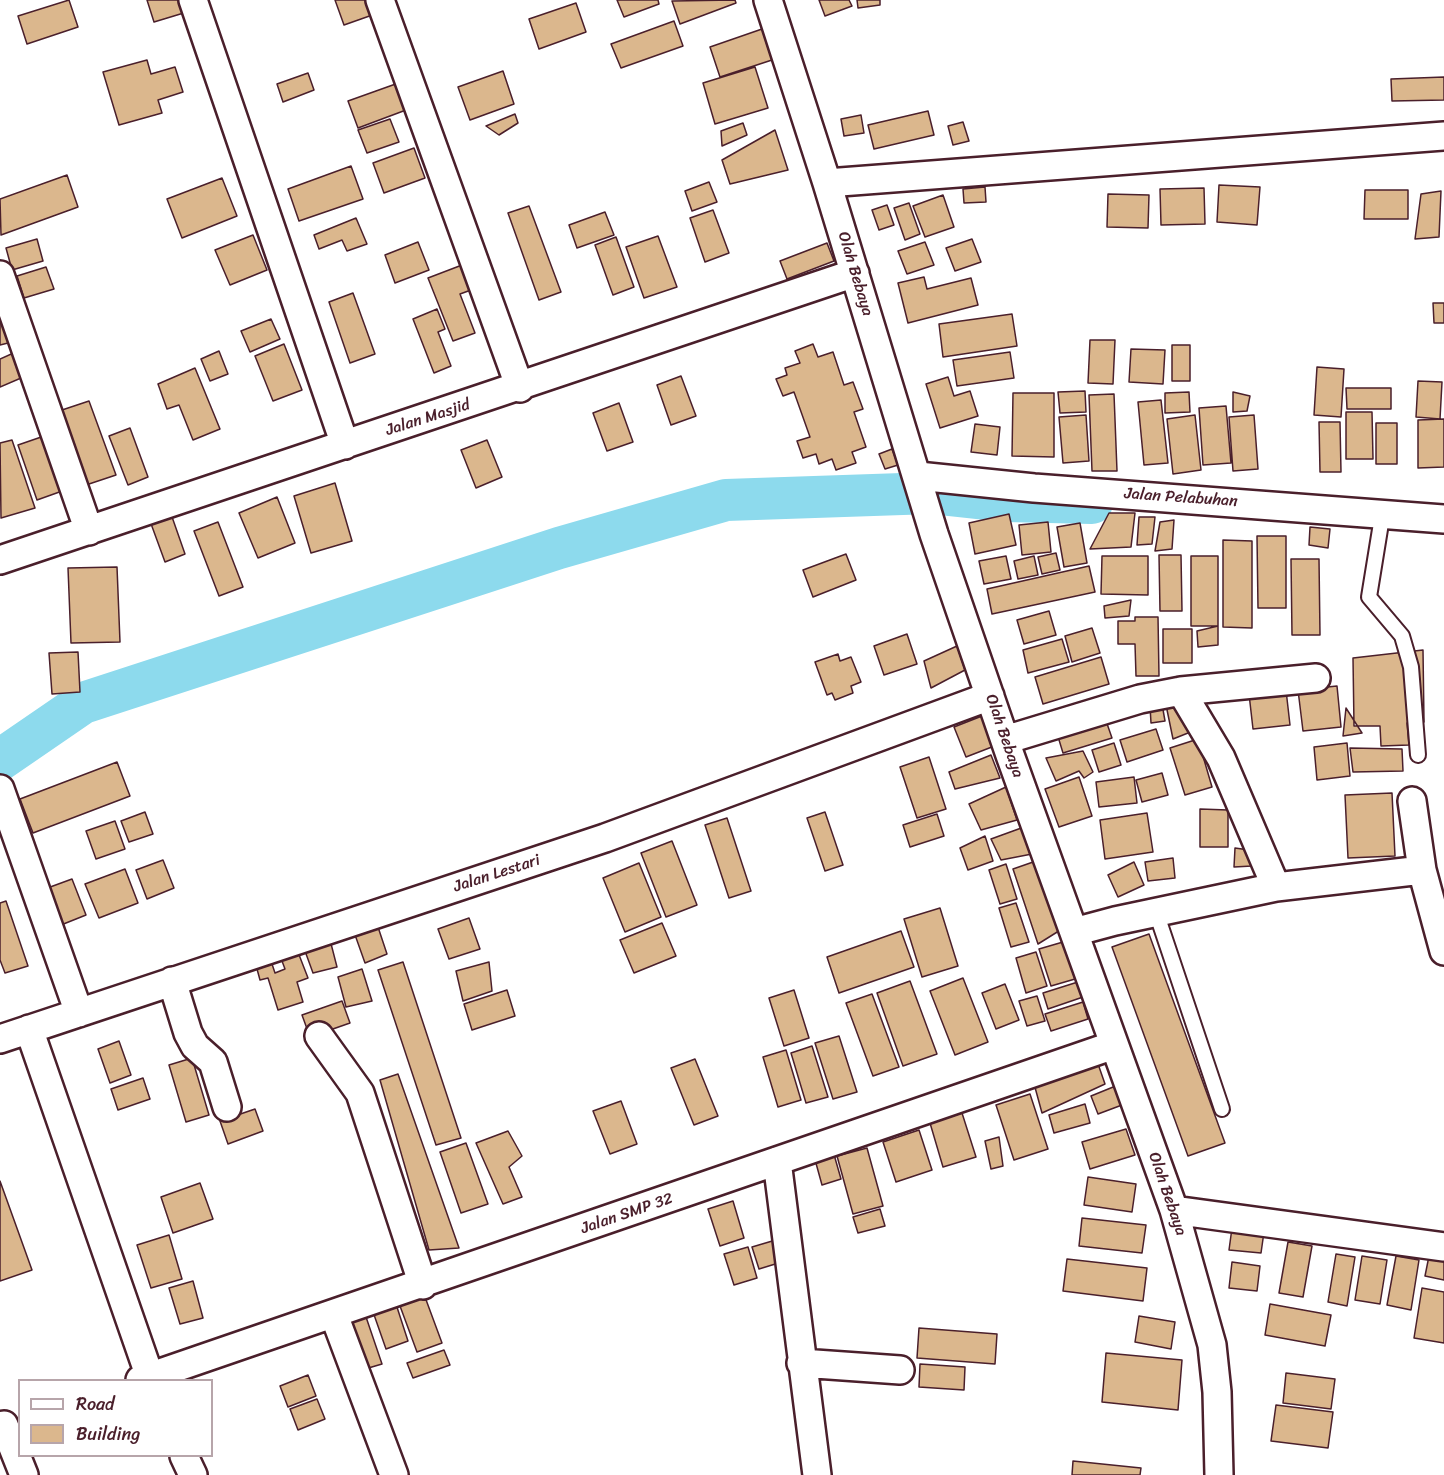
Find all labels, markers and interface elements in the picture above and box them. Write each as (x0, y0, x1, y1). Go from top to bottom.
street label: Olah Bebaya (833, 230, 877, 318)
street label: Jalan Masjid (383, 395, 473, 441)
street label: Jalan Pelabuhan (1124, 484, 1238, 512)
street label: Olah Bebaya (981, 692, 1027, 780)
street label: Jalan Lestari (451, 851, 543, 897)
street label: Olah Bebaya (1144, 1150, 1190, 1238)
street label: Jalan SMP 32 (578, 1189, 676, 1239)
legend (18, 1379, 213, 1457)
text: Road (76, 1388, 115, 1420)
text: Building (76, 1418, 140, 1450)

